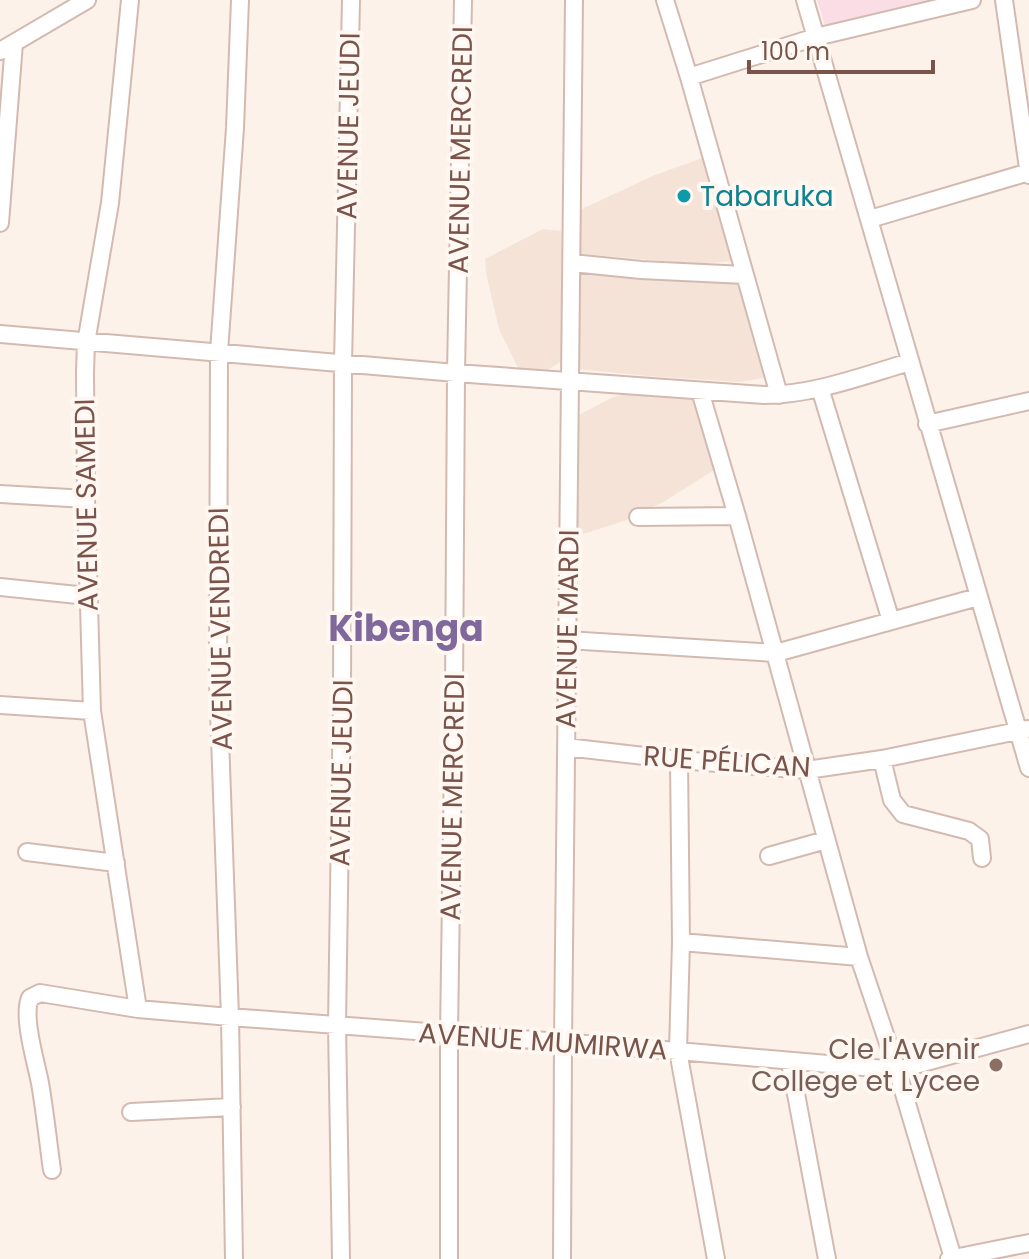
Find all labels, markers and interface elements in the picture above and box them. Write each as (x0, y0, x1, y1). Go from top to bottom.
scale bar (749, 24, 933, 74)
street label: AVENUE MERCREDI (439, 26, 482, 274)
street label: AVENUE JEUDI (327, 32, 370, 220)
text: 100 m (761, 35, 830, 68)
place label: Tabaruka (700, 177, 834, 216)
marker: Tabaruka (675, 187, 693, 205)
street label: AVENUE SAMEDI (65, 398, 108, 612)
street label: AVENUE VENDREDI (199, 507, 242, 751)
street label: AVENUE MARDI (546, 529, 589, 729)
district label: Kibenga (328, 603, 484, 654)
street label: AVENUE MERCREDI (431, 673, 474, 921)
street label: AVENUE JEUDI (320, 679, 363, 867)
street label: RUE PÉLICAN (642, 736, 812, 787)
street label: AVENUE MUMIRWA (417, 1013, 669, 1070)
place label: Cle l'Avenir College et Lycee (751, 1030, 980, 1101)
marker: Cle l'Avenir College et Lycee (987, 1056, 1005, 1074)

